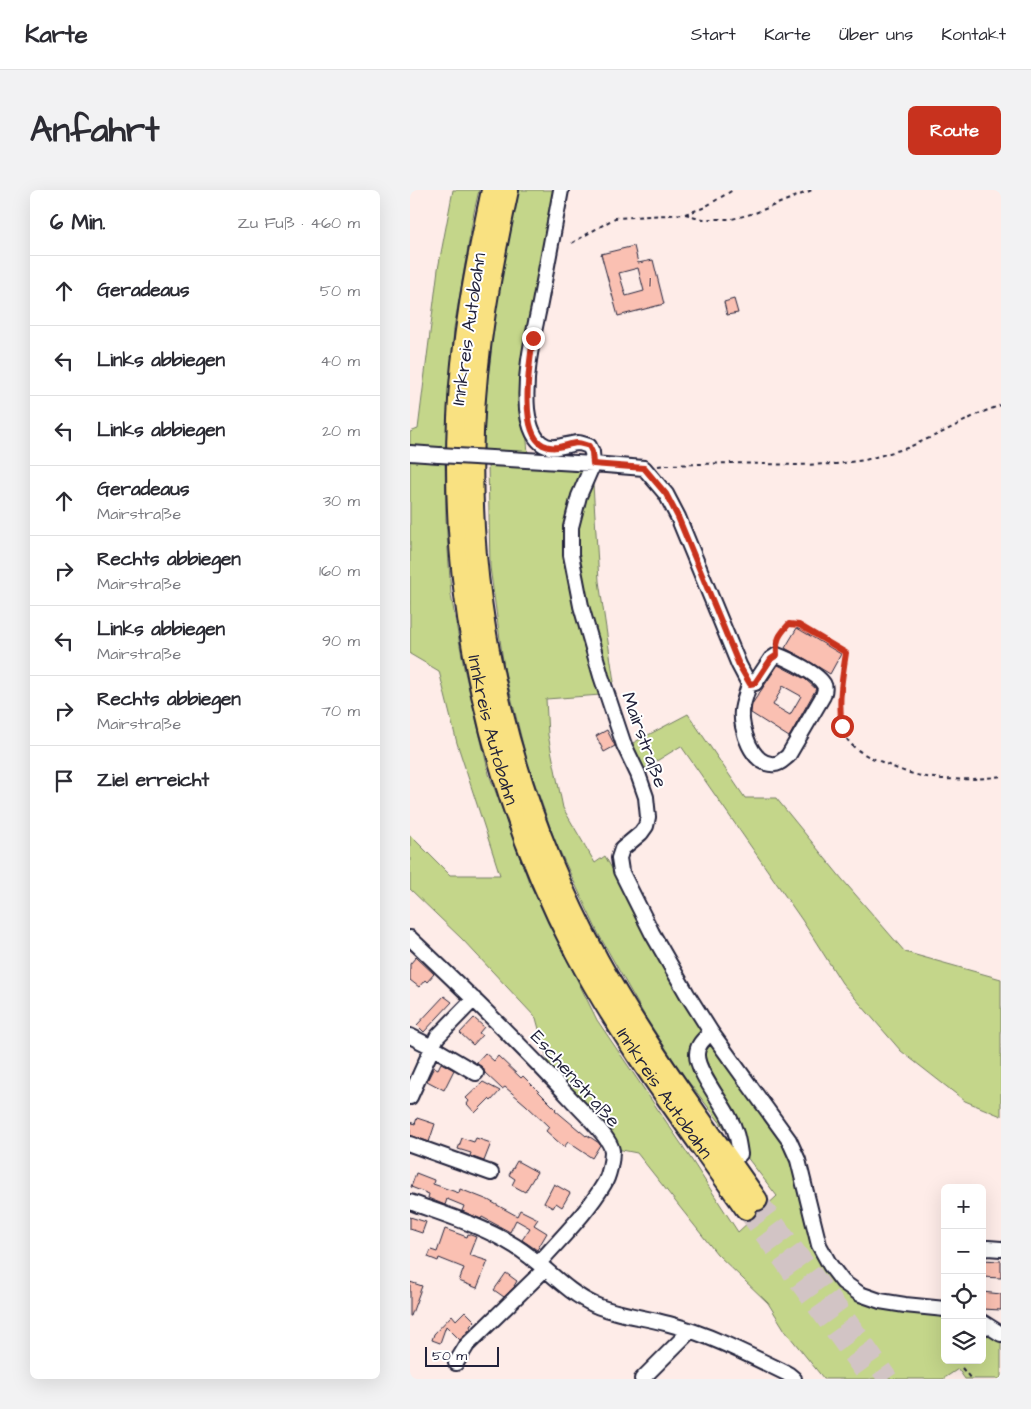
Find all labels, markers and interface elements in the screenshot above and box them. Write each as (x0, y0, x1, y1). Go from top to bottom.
text: Karte (25, 18, 88, 52)
text: Start (691, 22, 736, 47)
text: Karte (764, 22, 811, 47)
text: Über uns (839, 22, 913, 47)
text: Kontakt (941, 22, 1006, 47)
text: Anfahrt (30, 106, 159, 155)
button: Route (908, 106, 1001, 155)
text: 6 Min. (50, 208, 106, 237)
text: Zu Fuß · 460 m (237, 212, 360, 234)
street label: Innkreis Autobahn (445, 251, 493, 407)
house number: 1 (649, 271, 651, 293)
icon: ahead (50, 277, 78, 305)
text: Geradeaus (97, 277, 189, 304)
text: 50 m (320, 280, 360, 302)
route end (522, 327, 545, 350)
icon: left (50, 347, 78, 375)
text: Links abbiegen (97, 347, 225, 374)
text: 40 m (320, 350, 360, 372)
icon: left (50, 417, 78, 445)
text: Links abbiegen (97, 417, 225, 444)
text: 20 m (322, 420, 360, 442)
text: Geradeaus (97, 476, 189, 503)
icon: ahead (50, 487, 78, 515)
text: 30 m (323, 490, 360, 512)
text: Mairstraße (97, 503, 181, 525)
text: Rechts abbiegen (97, 546, 241, 573)
icon: right (50, 557, 78, 585)
text: 160 m (319, 560, 360, 582)
text: Mairstraße (97, 573, 181, 595)
text: Links abbiegen (97, 616, 225, 643)
icon: left (50, 627, 78, 655)
text: 90 m (322, 630, 360, 652)
text: Mairstraße (97, 643, 181, 665)
street label: Innkreis Autobahn (461, 653, 525, 808)
text: Rechts abbiegen (97, 686, 241, 713)
street label: Mairstraße (614, 688, 674, 792)
icon: right (50, 697, 78, 725)
text: 70 m (321, 700, 360, 722)
text: Mairstraße (97, 713, 181, 735)
route start (831, 715, 854, 738)
icon: arrive (50, 767, 78, 795)
text: Ziel erreicht (97, 767, 209, 794)
street label: Innkreis Autobahn (610, 1023, 719, 1164)
street label: Eschenstraße (524, 1024, 626, 1134)
map controls (941, 1184, 986, 1364)
button: + (941, 1184, 986, 1229)
button: − (941, 1229, 986, 1274)
button: locate (941, 1274, 986, 1319)
button: layers (941, 1319, 986, 1364)
scale bar (425, 1344, 499, 1367)
text: 50 m (432, 1346, 467, 1366)

